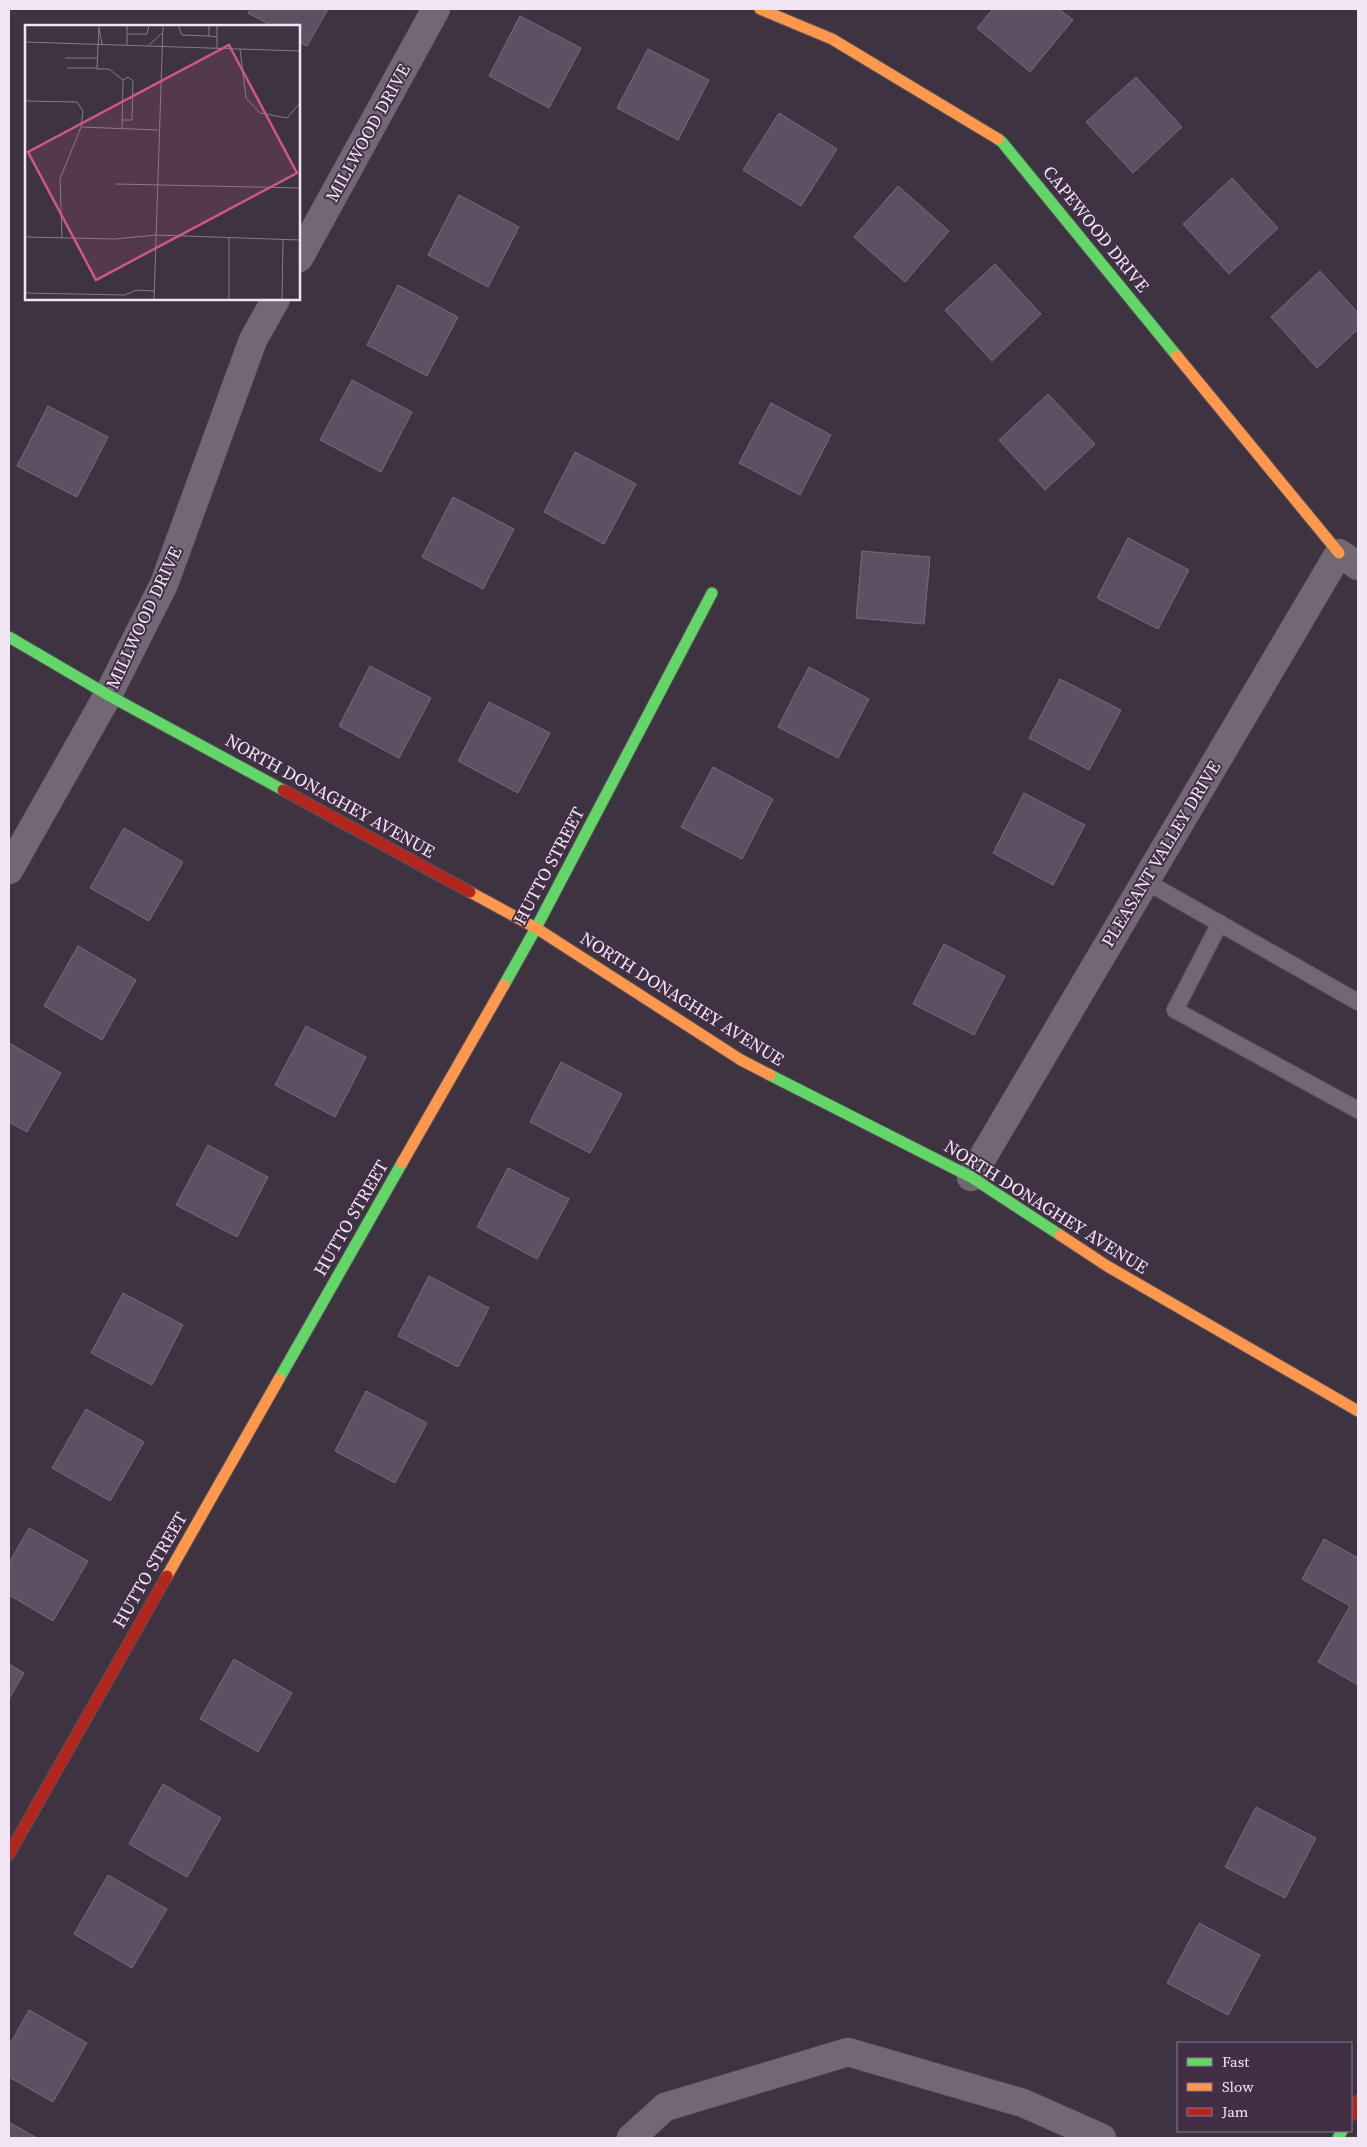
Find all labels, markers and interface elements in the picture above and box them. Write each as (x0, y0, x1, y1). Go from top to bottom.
inset map (25, 25, 300, 300)
street label: MILLWOOD DRIVE (319, 59, 416, 206)
street label: CAPEWOOD DRIVE (1037, 160, 1155, 297)
street label: MILLWOOD DRIVE (100, 542, 188, 693)
street label: NORTH DONAGHEY AVENUE (221, 727, 440, 864)
street label: PLEASANT VALLEY DRIVE (1095, 756, 1226, 952)
street label: HUTTO STREET (507, 802, 590, 929)
street label: NORTH DONAGHEY AVENUE (576, 925, 789, 1072)
street label: NORTH DONAGHEY AVENUE (940, 1133, 1153, 1280)
street label: HUTTO STREET (307, 1155, 394, 1280)
street label: HUTTO STREET (106, 1507, 193, 1632)
legend (1177, 2042, 1352, 2132)
text: Fast (1222, 2051, 1249, 2072)
text: Slow (1222, 2076, 1254, 2097)
text: Jam (1221, 2101, 1249, 2122)

